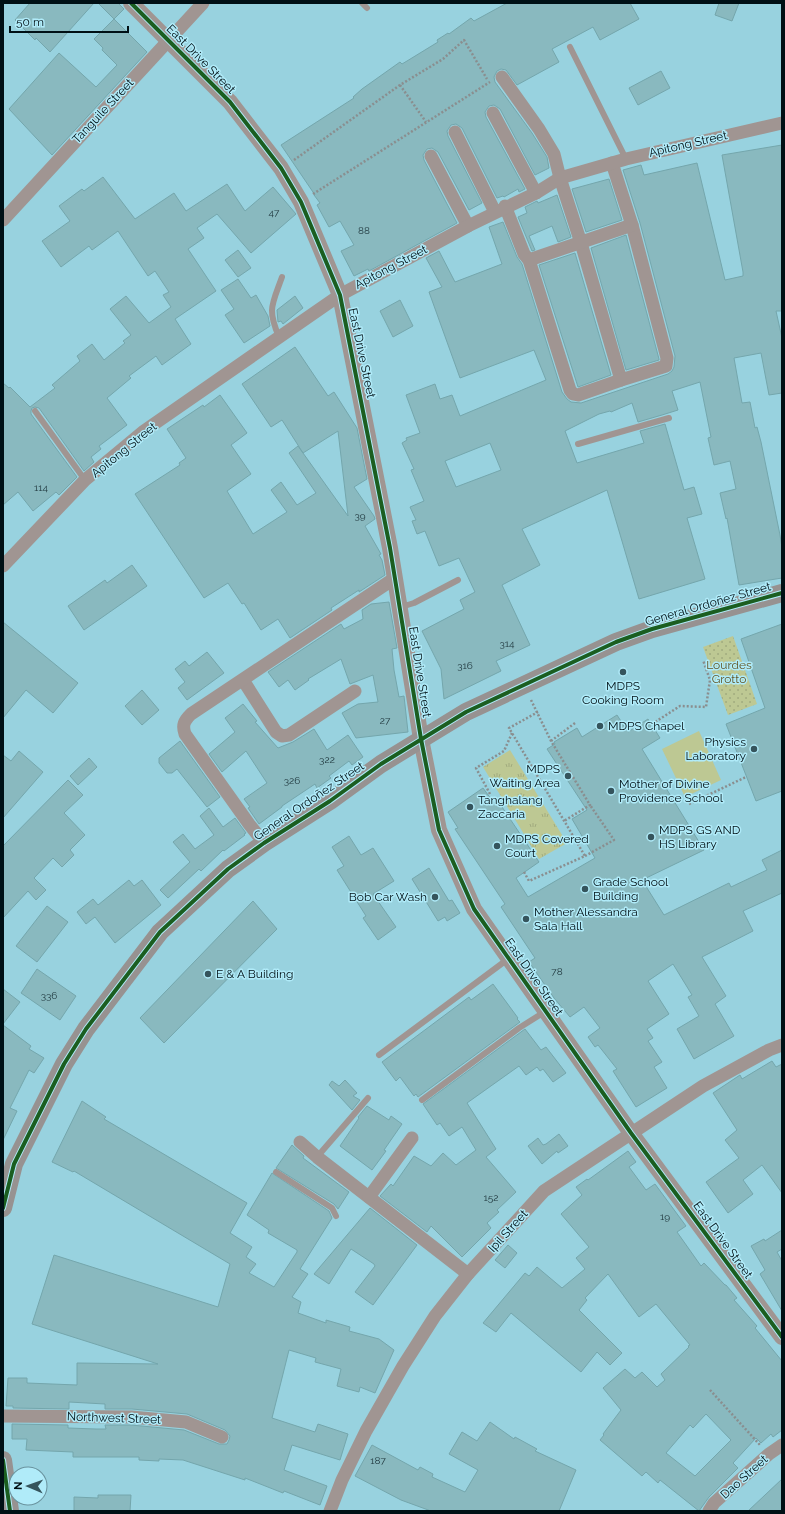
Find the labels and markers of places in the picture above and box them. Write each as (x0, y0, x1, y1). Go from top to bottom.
marker: MDPS Cooking Room (618, 667, 628, 677)
place label: MDPS Cooking Room (582, 679, 664, 707)
place label: MDPS Chapel (608, 719, 685, 733)
marker: MDPS Chapel (595, 721, 605, 731)
place label: Physics Laboratory (685, 735, 746, 763)
marker: Physics Laboratory (749, 744, 759, 754)
place label: MDPS Waiting Area (489, 762, 560, 790)
marker: MDPS Waiting Area (563, 771, 573, 781)
place label: Mother of Divine Providence School (619, 777, 724, 805)
marker: Mother of Divine Providence School (606, 786, 616, 796)
place label: Tanghalang Zaccaria (478, 793, 543, 821)
marker: Tanghalang Zaccaria (465, 802, 475, 812)
place label: MDPS GS AND HS Library (659, 823, 741, 851)
place label: MDPS Covered Court (505, 832, 589, 860)
marker: MDPS GS AND HS Library (646, 832, 656, 842)
marker: MDPS Covered Court (492, 841, 502, 851)
place label: Grade School Building (593, 875, 669, 903)
marker: Grade School Building (580, 884, 590, 894)
place label: Bob Car Wash (349, 890, 427, 904)
marker: Bob Car Wash (430, 892, 440, 902)
place label: Mother Alessandra Sala Hall (534, 905, 638, 933)
marker: Mother Alessandra Sala Hall (521, 914, 531, 924)
place label: E & A Building (216, 967, 293, 981)
marker: E & A Building (203, 969, 213, 979)

